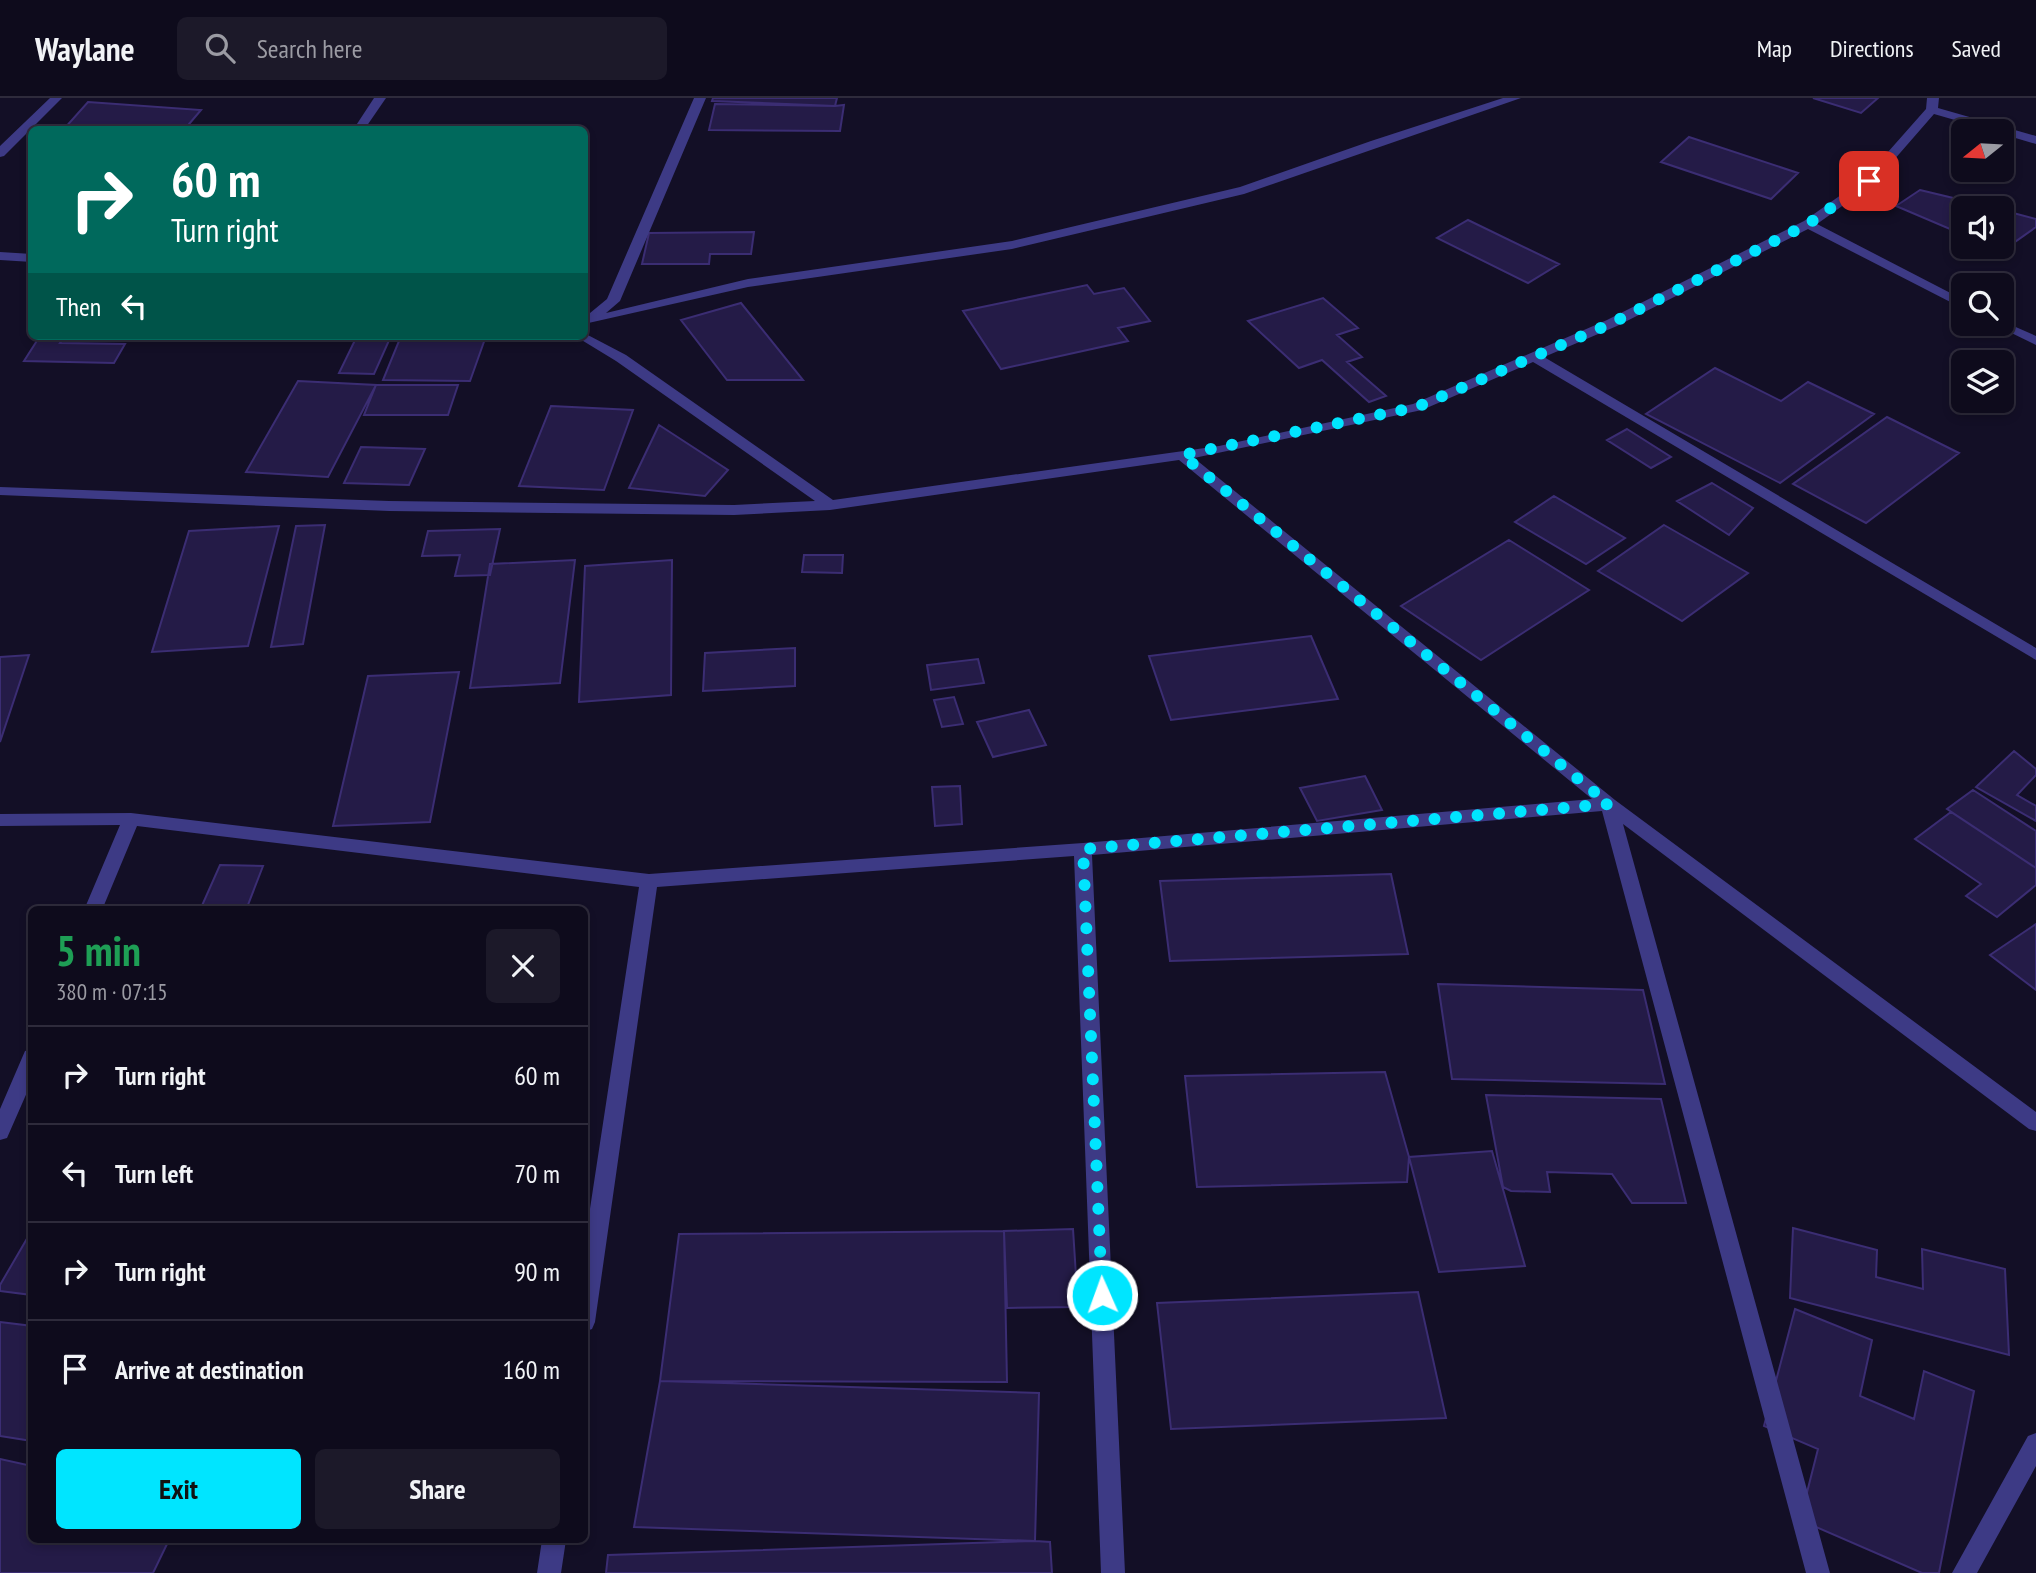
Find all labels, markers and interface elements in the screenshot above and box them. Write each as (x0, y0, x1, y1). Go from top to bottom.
search box (177, 17, 667, 80)
text: Waylane (35, 27, 135, 70)
icon: search (201, 29, 239, 67)
text: Search here (257, 32, 362, 65)
text: Map (1757, 33, 1792, 64)
text: Directions (1830, 33, 1914, 64)
text: Saved (1952, 33, 2001, 64)
north arrow (1951, 119, 2014, 182)
map controls (1951, 119, 2014, 413)
text: 60 m (171, 147, 260, 211)
pin (1839, 151, 1899, 211)
icon: right (56, 154, 147, 245)
icon: arrive (1850, 162, 1888, 200)
button: sound (1951, 196, 2014, 259)
text: Turn right (171, 209, 279, 251)
button: search (1951, 273, 2014, 336)
icon: left (115, 287, 153, 325)
text: Then (56, 290, 101, 323)
button: layers (1951, 350, 2014, 413)
text: 5 min (56, 923, 141, 978)
button: close (486, 929, 560, 1003)
text: 380 m · 07:15 (56, 977, 168, 1006)
icon: right (56, 1056, 94, 1094)
text: Turn right (115, 1059, 206, 1092)
text: 60 m (514, 1059, 560, 1092)
icon: left (56, 1154, 94, 1192)
text: Turn left (115, 1157, 193, 1190)
text: 70 m (514, 1157, 560, 1190)
icon: right (56, 1252, 94, 1290)
text: Turn right (115, 1255, 206, 1288)
text: 90 m (514, 1255, 560, 1288)
position arrow (1065, 1258, 1139, 1332)
icon: arrive (56, 1350, 94, 1388)
text: Arrive at destination (115, 1353, 304, 1386)
text: 160 m (502, 1353, 560, 1386)
button: Exit (56, 1449, 301, 1529)
button: Share (315, 1449, 560, 1529)

